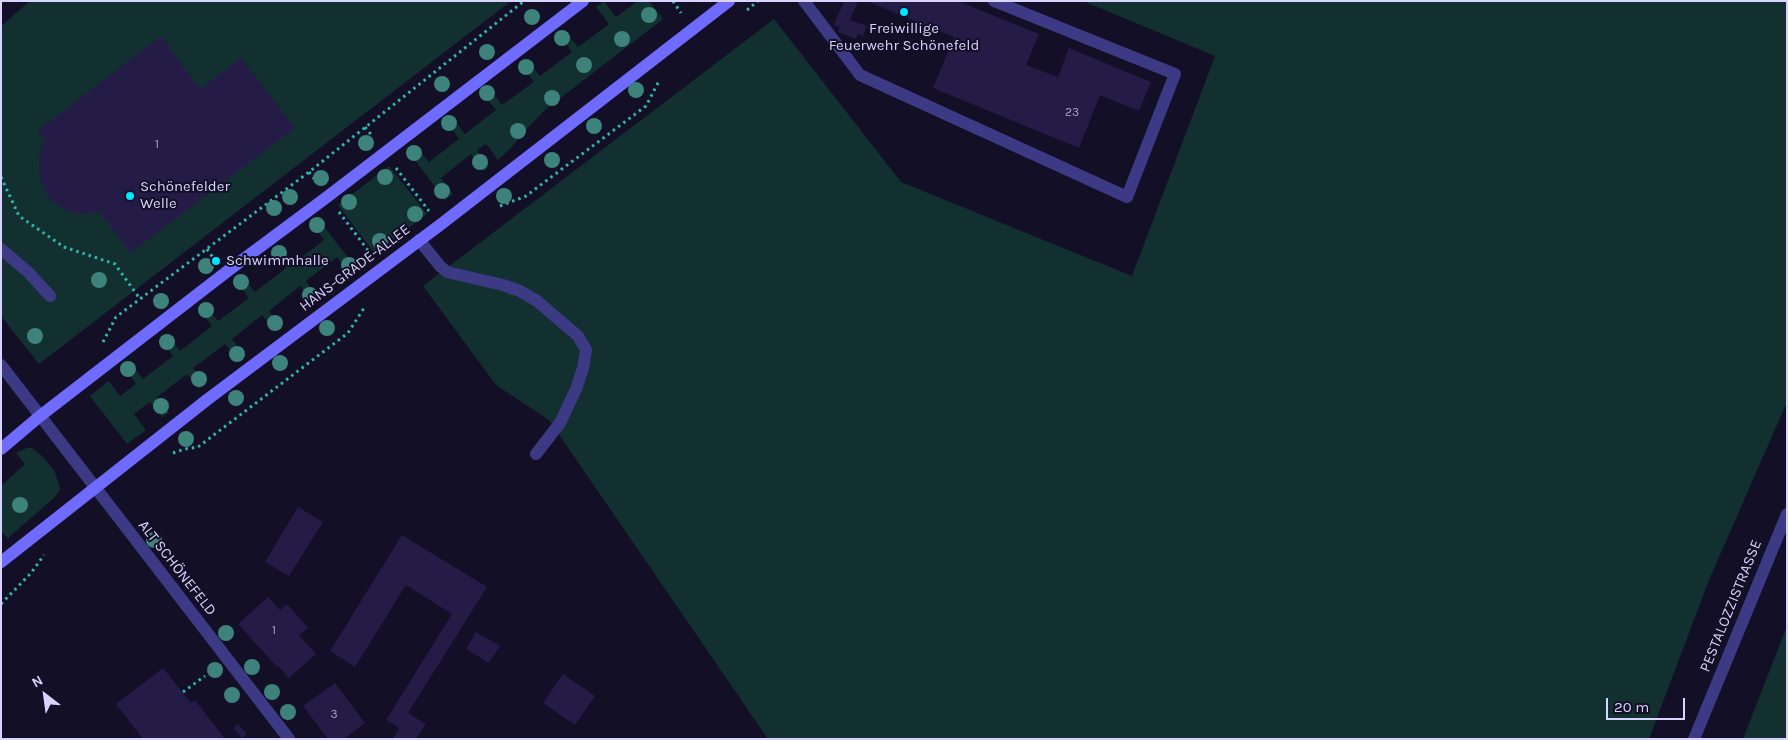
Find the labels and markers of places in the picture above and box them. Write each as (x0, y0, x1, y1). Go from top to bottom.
marker: Freiwillige Feuerwehr Schönefeld (898, 6, 910, 18)
place label: Freiwillige Feuerwehr Schönefeld (829, 20, 979, 55)
place label: Schönefelder Welle (140, 178, 230, 213)
marker: Schönefelder Welle (124, 190, 136, 202)
place label: Schwimmhalle (226, 252, 329, 270)
marker: Schwimmhalle (210, 255, 222, 267)

